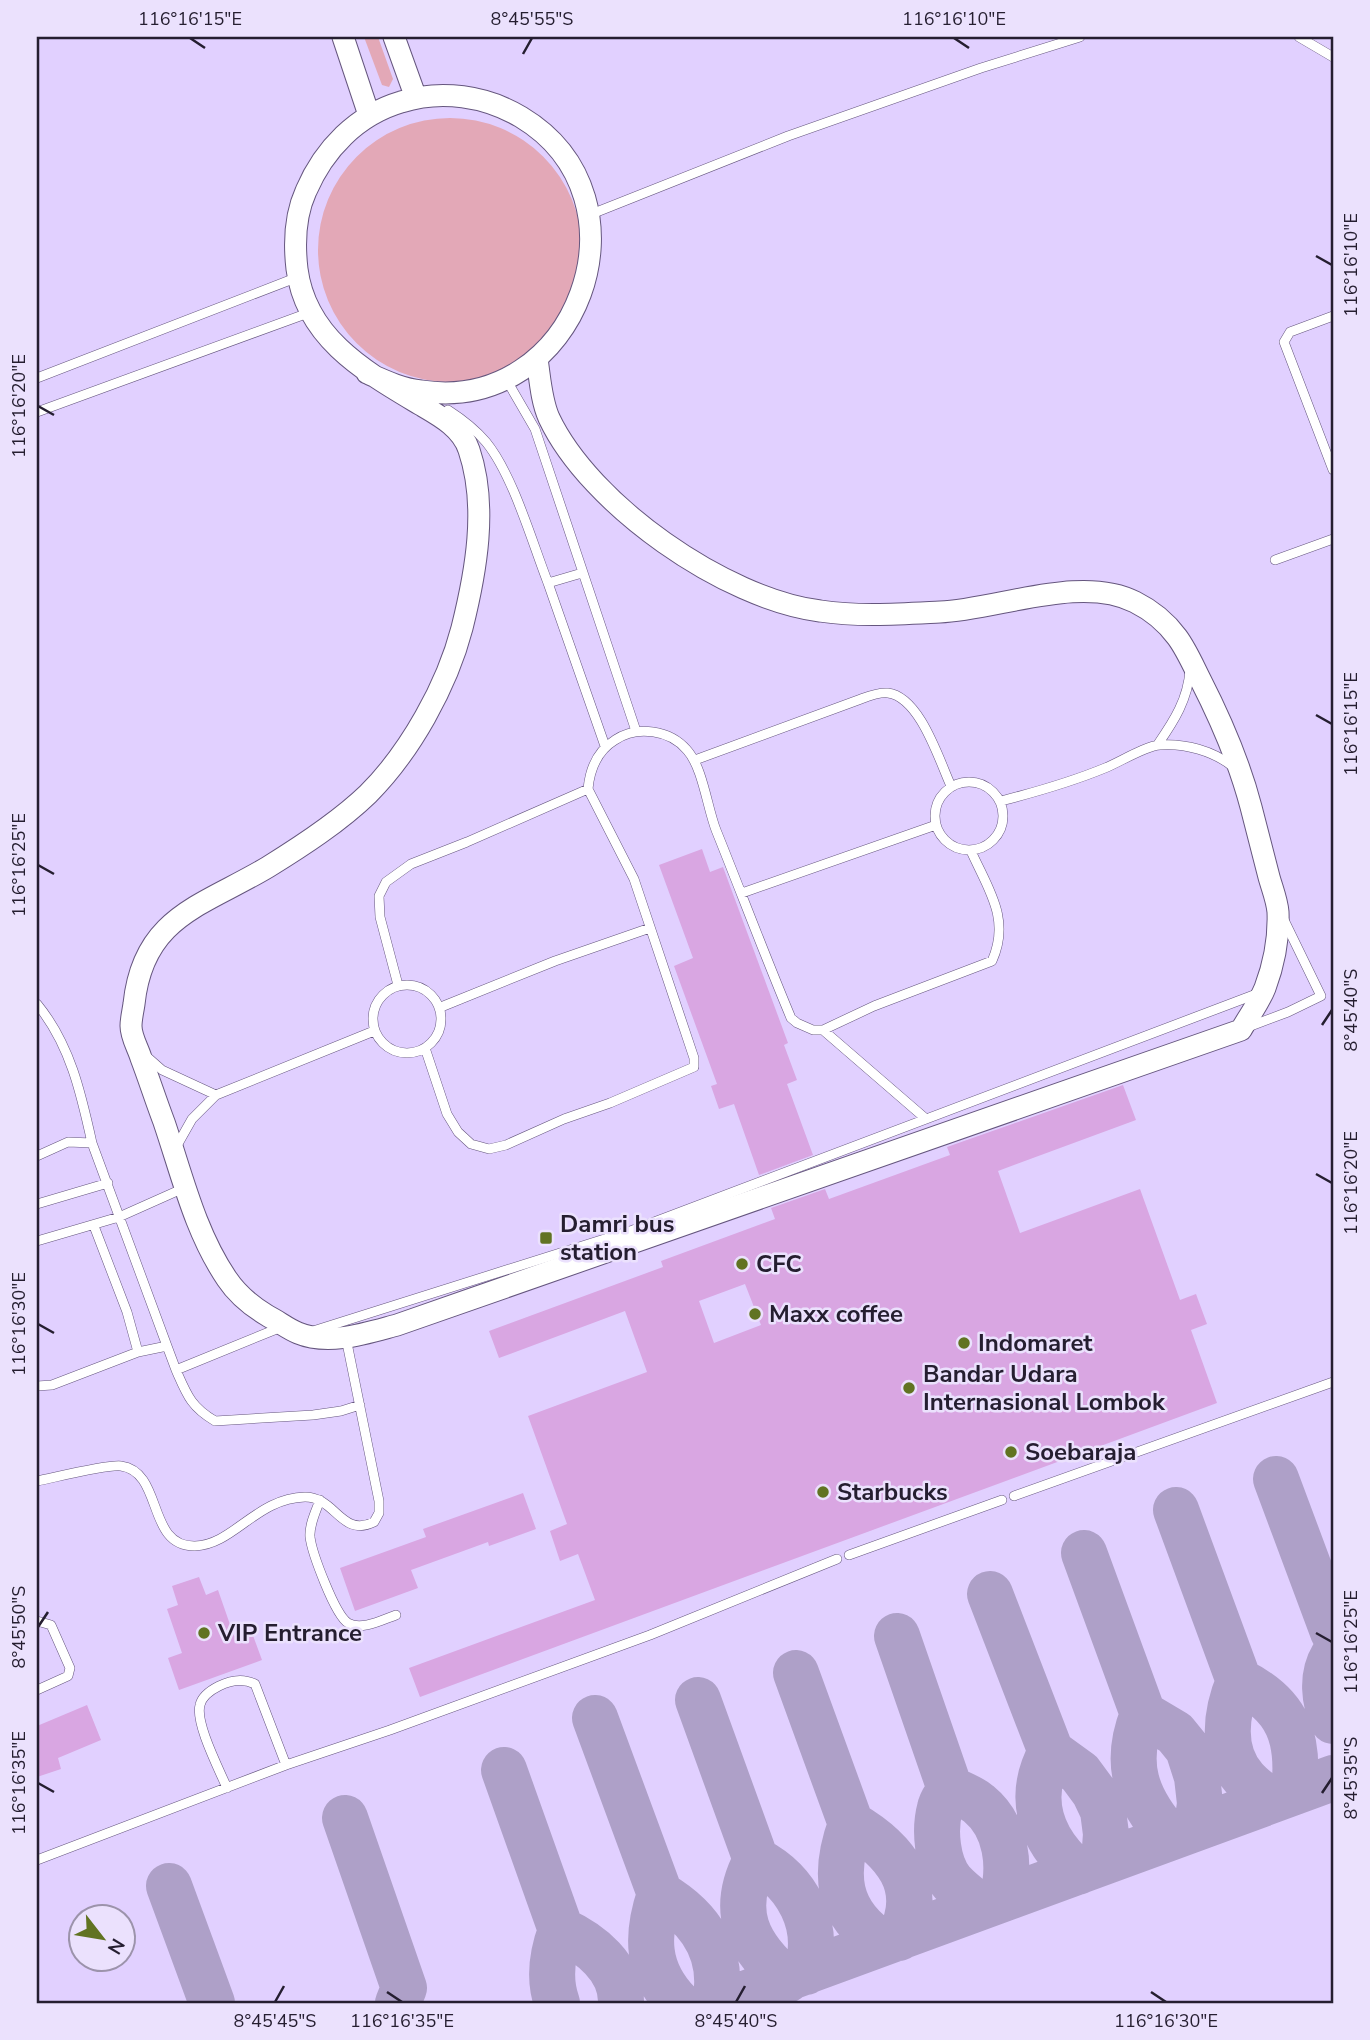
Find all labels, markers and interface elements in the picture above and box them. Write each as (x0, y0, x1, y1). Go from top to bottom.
text: 116°16'15"E (138, 7, 242, 31)
text: 8°45'55"S (491, 7, 573, 31)
text: 116°16'10"E (902, 7, 1006, 31)
text: 116°16'10"E (1339, 213, 1363, 317)
text: 116°16'20"E (7, 354, 31, 458)
text: 116°16'15"E (1339, 672, 1363, 776)
text: 116°16'25"E (7, 813, 31, 917)
text: 8°45'40"S (1339, 969, 1363, 1051)
text: 116°16'20"E (1339, 1131, 1363, 1235)
place label: Damri bus station (560, 1208, 674, 1268)
marker: Damri bus station (538, 1230, 554, 1246)
place label: CFC (756, 1248, 802, 1280)
marker: CFC (734, 1256, 750, 1272)
text: 116°16'30"E (7, 1272, 31, 1376)
place label: Maxx coffee (769, 1298, 903, 1330)
marker: Maxx coffee (747, 1306, 763, 1322)
place label: Indomaret (978, 1327, 1093, 1359)
marker: Indomaret (956, 1335, 972, 1351)
place label: Bandar Udara Internasional Lombok (923, 1358, 1166, 1418)
marker: Bandar Udara Internasional Lombok (901, 1380, 917, 1396)
place label: Soebaraja (1025, 1436, 1136, 1468)
marker: Soebaraja (1003, 1444, 1019, 1460)
place label: Starbucks (837, 1476, 948, 1508)
marker: Starbucks (815, 1484, 831, 1500)
text: 8°45'50"S (7, 1586, 31, 1668)
text: 116°16'25"E (1339, 1590, 1363, 1694)
place label: VIP Entrance (217, 1617, 362, 1649)
marker: VIP Entrance (196, 1625, 212, 1641)
text: 116°16'35"E (7, 1731, 31, 1835)
text: 8°45'35"S (1339, 1737, 1363, 1819)
north arrow (66, 1904, 136, 1974)
text: N (101, 1933, 131, 1959)
text: 8°45'45"S (234, 2009, 316, 2033)
text: 116°16'35"E (350, 2009, 454, 2033)
text: 8°45'40"S (695, 2009, 777, 2033)
text: 116°16'30"E (1114, 2009, 1218, 2033)

